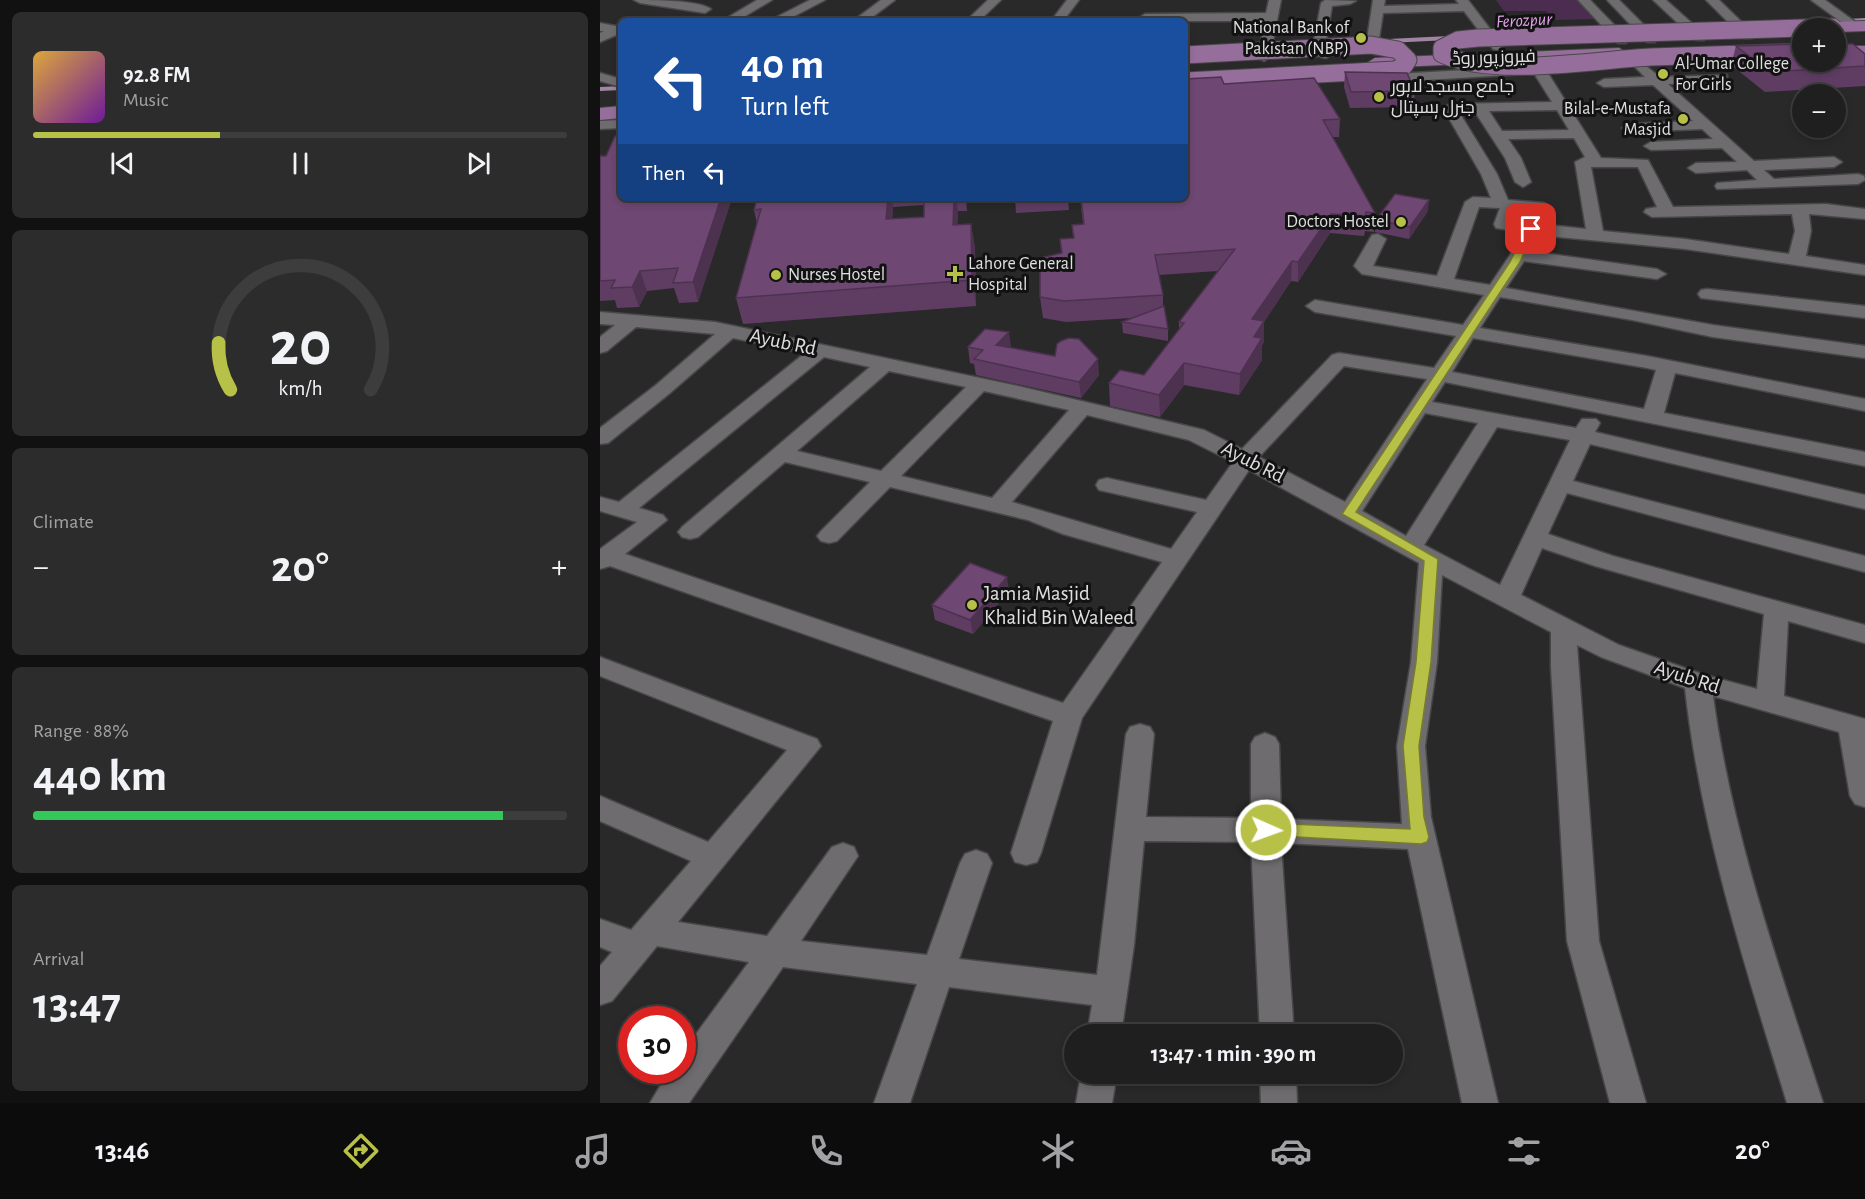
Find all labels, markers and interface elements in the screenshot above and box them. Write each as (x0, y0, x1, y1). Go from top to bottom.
water label: Ferozpur (1495, 10, 1554, 31)
map controls (1792, 18, 1846, 138)
button: + (1792, 18, 1846, 72)
place label: National Bank of Pakistan (NBP) (1233, 19, 1351, 58)
marker: National Bank of Pakistan (NBP) (1354, 31, 1368, 45)
icon: left (642, 42, 720, 120)
text: 40 m (741, 44, 824, 86)
street label: فیروزپور روڈ (1452, 48, 1536, 70)
place label: Al-Umar College For Girls (1675, 55, 1789, 94)
text: 92.8 FM (123, 64, 191, 86)
marker: Al-Umar College For Girls (1656, 67, 1670, 81)
place label: جامع مسجد لاہور جنرل ہسپتال (1390, 78, 1514, 119)
button: − (1792, 84, 1846, 138)
text: Music (123, 90, 169, 110)
marker: جامع مسجد لاہور جنرل ہسپتال (1372, 90, 1386, 104)
text: Turn left (741, 93, 829, 120)
place label: Bilal-e-Mustafa Masjid (1564, 100, 1671, 139)
marker: Bilal-e-Mustafa Masjid (1676, 112, 1690, 126)
icon: previous (106, 147, 139, 180)
icon: pause (284, 147, 317, 180)
icon: next (462, 147, 495, 180)
icon: left (698, 156, 731, 189)
text: Then (642, 162, 686, 184)
pin (1505, 203, 1556, 254)
icon: arrive (1514, 212, 1547, 245)
place label: Doctors Hostel (1286, 213, 1389, 231)
marker: Doctors Hostel (1394, 215, 1408, 229)
place label: Lahore General Hospital (968, 255, 1074, 294)
marker: Lahore General Hospital (946, 265, 964, 283)
place label: Nurses Hostel (788, 266, 885, 284)
marker: Nurses Hostel (769, 268, 783, 282)
text: 20 (269, 314, 331, 376)
street label: Ayub Rd (748, 325, 818, 359)
text: km/h (278, 379, 322, 400)
street label: Ayub Rd (1218, 437, 1288, 487)
text: Climate (33, 512, 94, 532)
text: 20° (271, 545, 329, 590)
text: − (33, 551, 49, 584)
text: + (551, 551, 567, 584)
place label: Jamia Masjid Khalid Bin Waleed (984, 583, 1134, 628)
marker: Jamia Masjid Khalid Bin Waleed (965, 598, 979, 612)
street label: Ayub Rd (1652, 657, 1722, 697)
text: Range · 88% (33, 721, 129, 741)
text: 440 km (33, 754, 167, 799)
position arrow (1234, 798, 1298, 862)
text: Arrival (33, 949, 84, 969)
text: 13:47 (33, 982, 121, 1027)
speed limit sign: 30 (618, 1006, 696, 1084)
text: 13:47 · 1 min · 390 m (1151, 1043, 1316, 1065)
icon: directions (340, 1130, 382, 1172)
icon: music (572, 1130, 614, 1172)
icon: phone (805, 1130, 847, 1172)
icon: climate (1037, 1130, 1079, 1172)
icon: car (1270, 1130, 1312, 1172)
icon: filters (1503, 1130, 1545, 1172)
text: 13:46 (95, 1137, 149, 1164)
text: 20° (1735, 1137, 1770, 1164)

